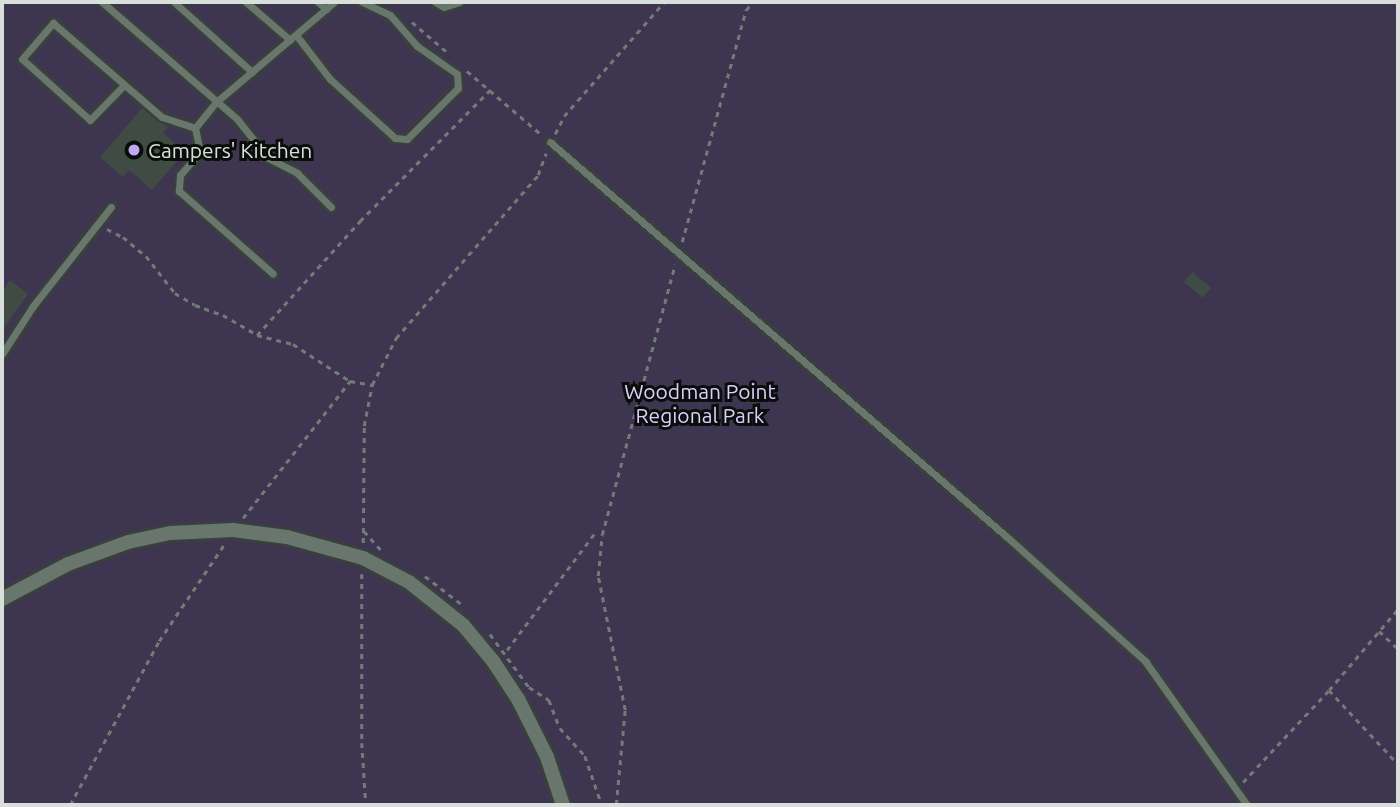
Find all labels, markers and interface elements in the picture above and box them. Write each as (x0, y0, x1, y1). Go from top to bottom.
place label: Campers' Kitchen (148, 137, 312, 163)
marker: Campers' Kitchen (126, 142, 142, 158)
park label: Woodman Point Regional Park (624, 378, 776, 428)

